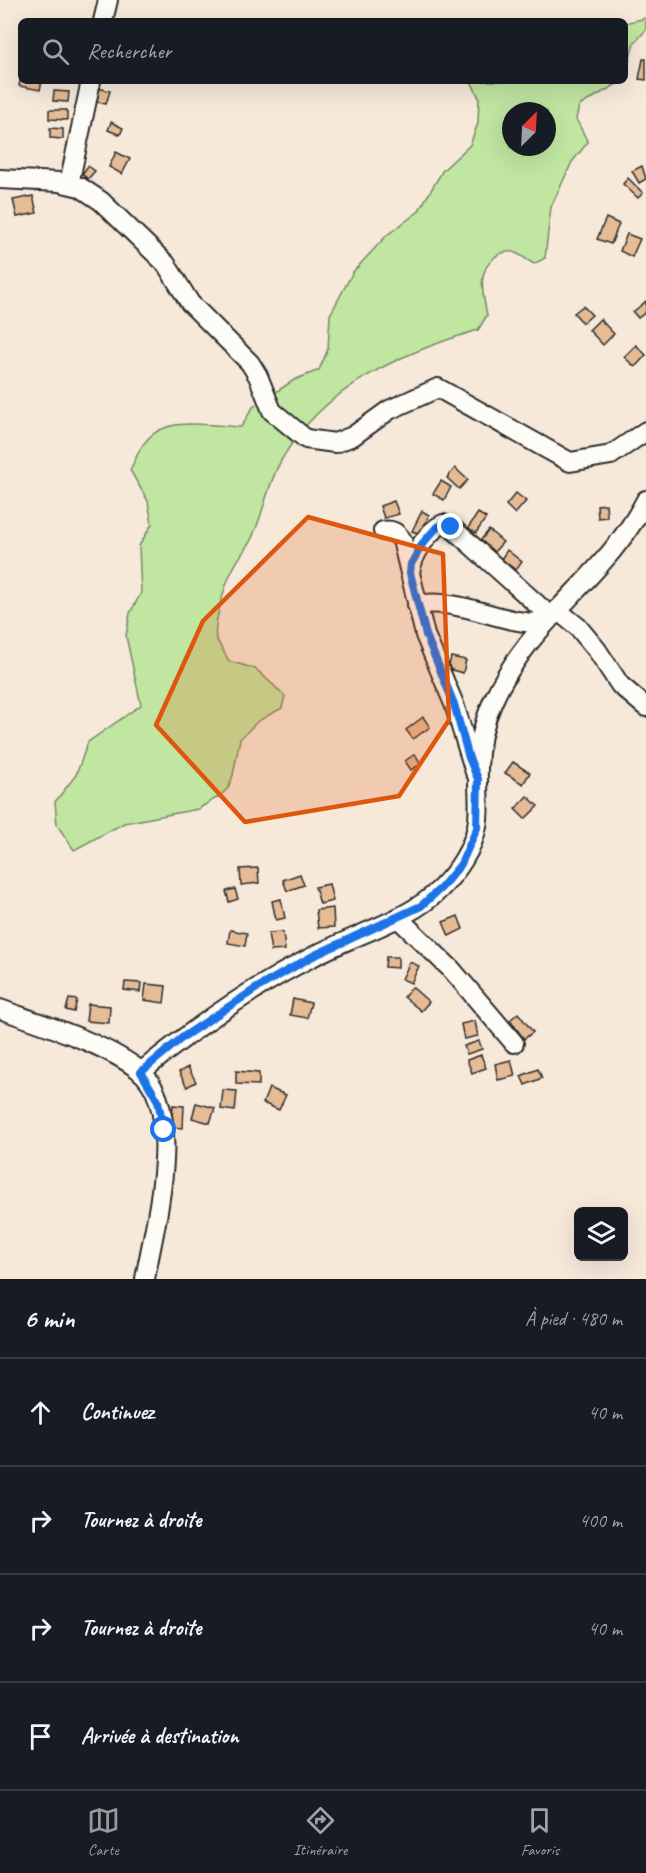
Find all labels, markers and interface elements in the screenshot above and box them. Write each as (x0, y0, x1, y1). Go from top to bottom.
search box (18, 18, 628, 84)
icon: search (39, 35, 72, 68)
text: Rechercher (87, 37, 171, 65)
north arrow (502, 102, 556, 156)
route end (437, 513, 463, 539)
route start (150, 1116, 176, 1142)
map controls (574, 1207, 628, 1261)
button: layers (574, 1207, 628, 1261)
text: 6 min (24, 1302, 74, 1335)
text: À pied · 480 m (525, 1306, 622, 1331)
icon: ahead (24, 1396, 57, 1429)
text: Continuez (81, 1398, 154, 1426)
text: 40 m (588, 1400, 622, 1425)
icon: right (24, 1504, 57, 1537)
text: Tournez à droite (81, 1506, 201, 1534)
text: 400 m (579, 1508, 622, 1533)
icon: right (24, 1612, 57, 1645)
text: Tournez à droite (81, 1614, 201, 1642)
text: 40 m (588, 1616, 622, 1641)
icon: arrive (24, 1720, 57, 1753)
text: Arrivée à destination (81, 1722, 239, 1750)
tab: Carte (87, 1804, 120, 1860)
tab: Itinéraire (293, 1804, 347, 1860)
tab: Favoris (521, 1804, 559, 1860)

